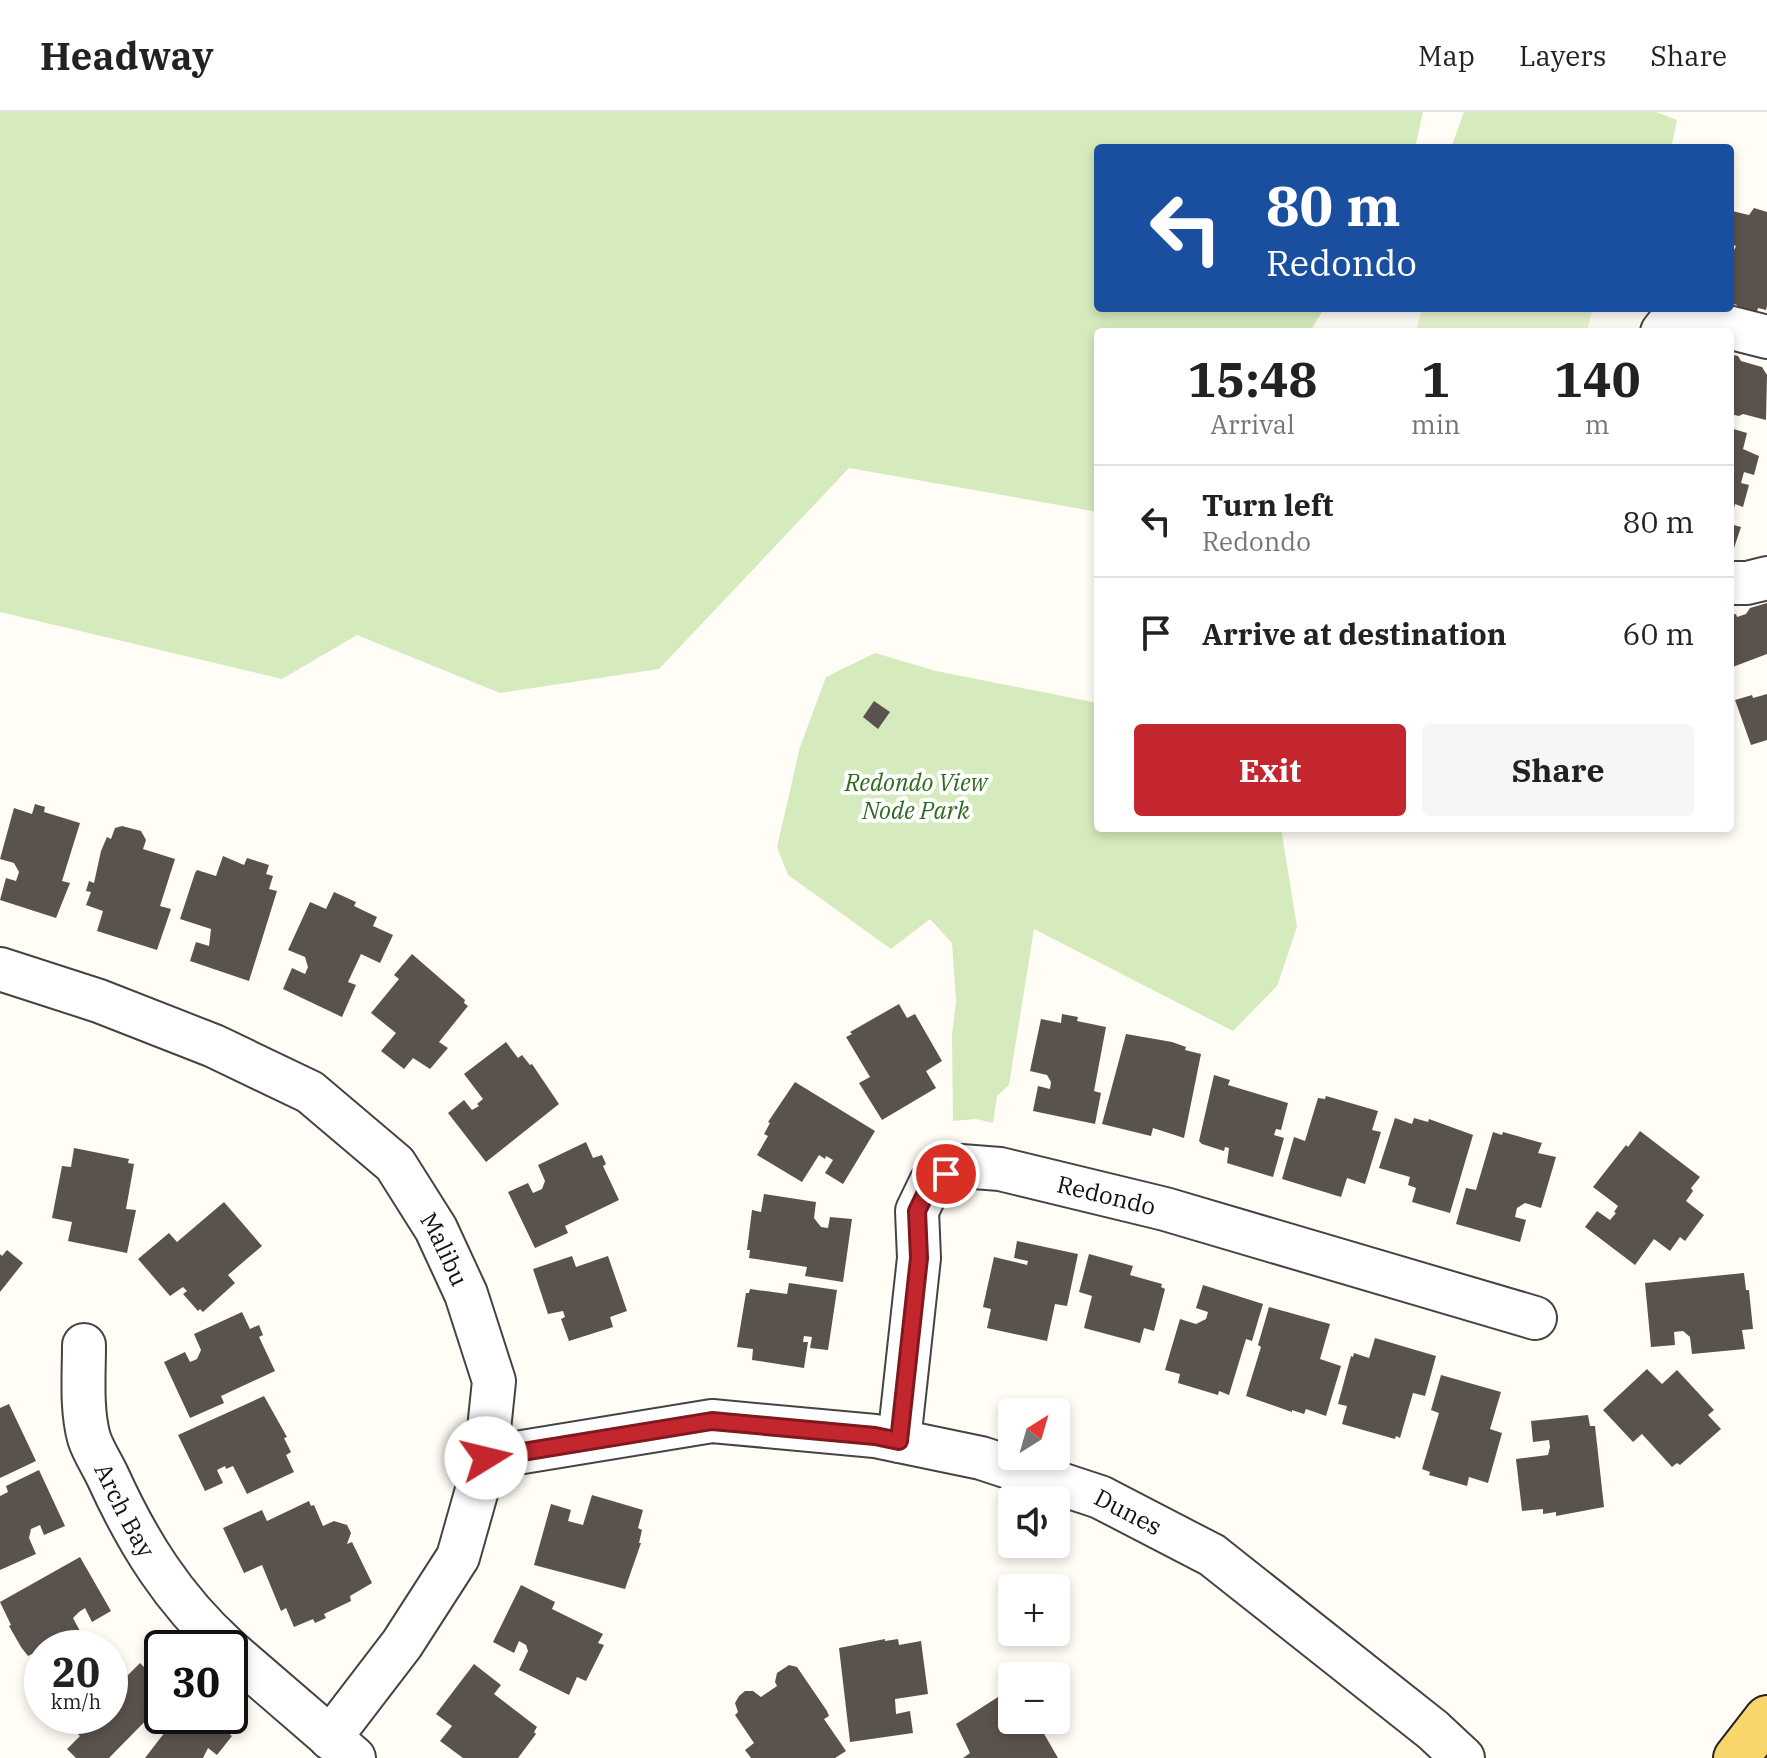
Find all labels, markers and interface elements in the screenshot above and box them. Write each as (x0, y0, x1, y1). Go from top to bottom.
text: Headway (40, 31, 214, 80)
text: Map (1418, 37, 1475, 74)
text: Layers (1519, 37, 1606, 74)
text: Share (1650, 37, 1727, 74)
text: 80 m (1266, 169, 1401, 241)
icon: left (1134, 176, 1238, 280)
text: Redondo (1266, 239, 1417, 286)
text: 15:48 (1188, 348, 1317, 410)
text: 1 (1421, 348, 1450, 410)
text: 140 (1554, 348, 1640, 410)
text: Arrival (1210, 407, 1295, 441)
text: min (1411, 407, 1460, 441)
text: m (1585, 407, 1610, 441)
text: Turn left (1202, 485, 1334, 524)
icon: left (1134, 499, 1178, 543)
text: 80 m (1622, 502, 1694, 541)
text: Redondo (1202, 524, 1311, 558)
icon: arrive (1134, 611, 1178, 655)
text: Arrive at destination (1202, 614, 1507, 653)
text: 60 m (1622, 614, 1694, 653)
button: Exit (1134, 724, 1406, 816)
button: Share (1422, 724, 1694, 816)
park label: Redondo View Node Park (844, 766, 990, 826)
pin (912, 1140, 980, 1208)
icon: arrive (924, 1152, 968, 1196)
street label: Redondo (1054, 1167, 1159, 1222)
street label: Malibu (413, 1206, 476, 1291)
north arrow (998, 1398, 1070, 1470)
map controls (998, 1398, 1070, 1734)
position arrow (444, 1416, 528, 1500)
street label: Arch Bay (88, 1457, 163, 1563)
street label: Dunes (1089, 1481, 1167, 1542)
button: sound (998, 1486, 1070, 1558)
button: + (998, 1574, 1070, 1646)
speed limit sign: 30 (144, 1630, 248, 1734)
text: 20 (52, 1646, 100, 1698)
button: − (998, 1662, 1070, 1734)
text: km/h (51, 1688, 101, 1715)

